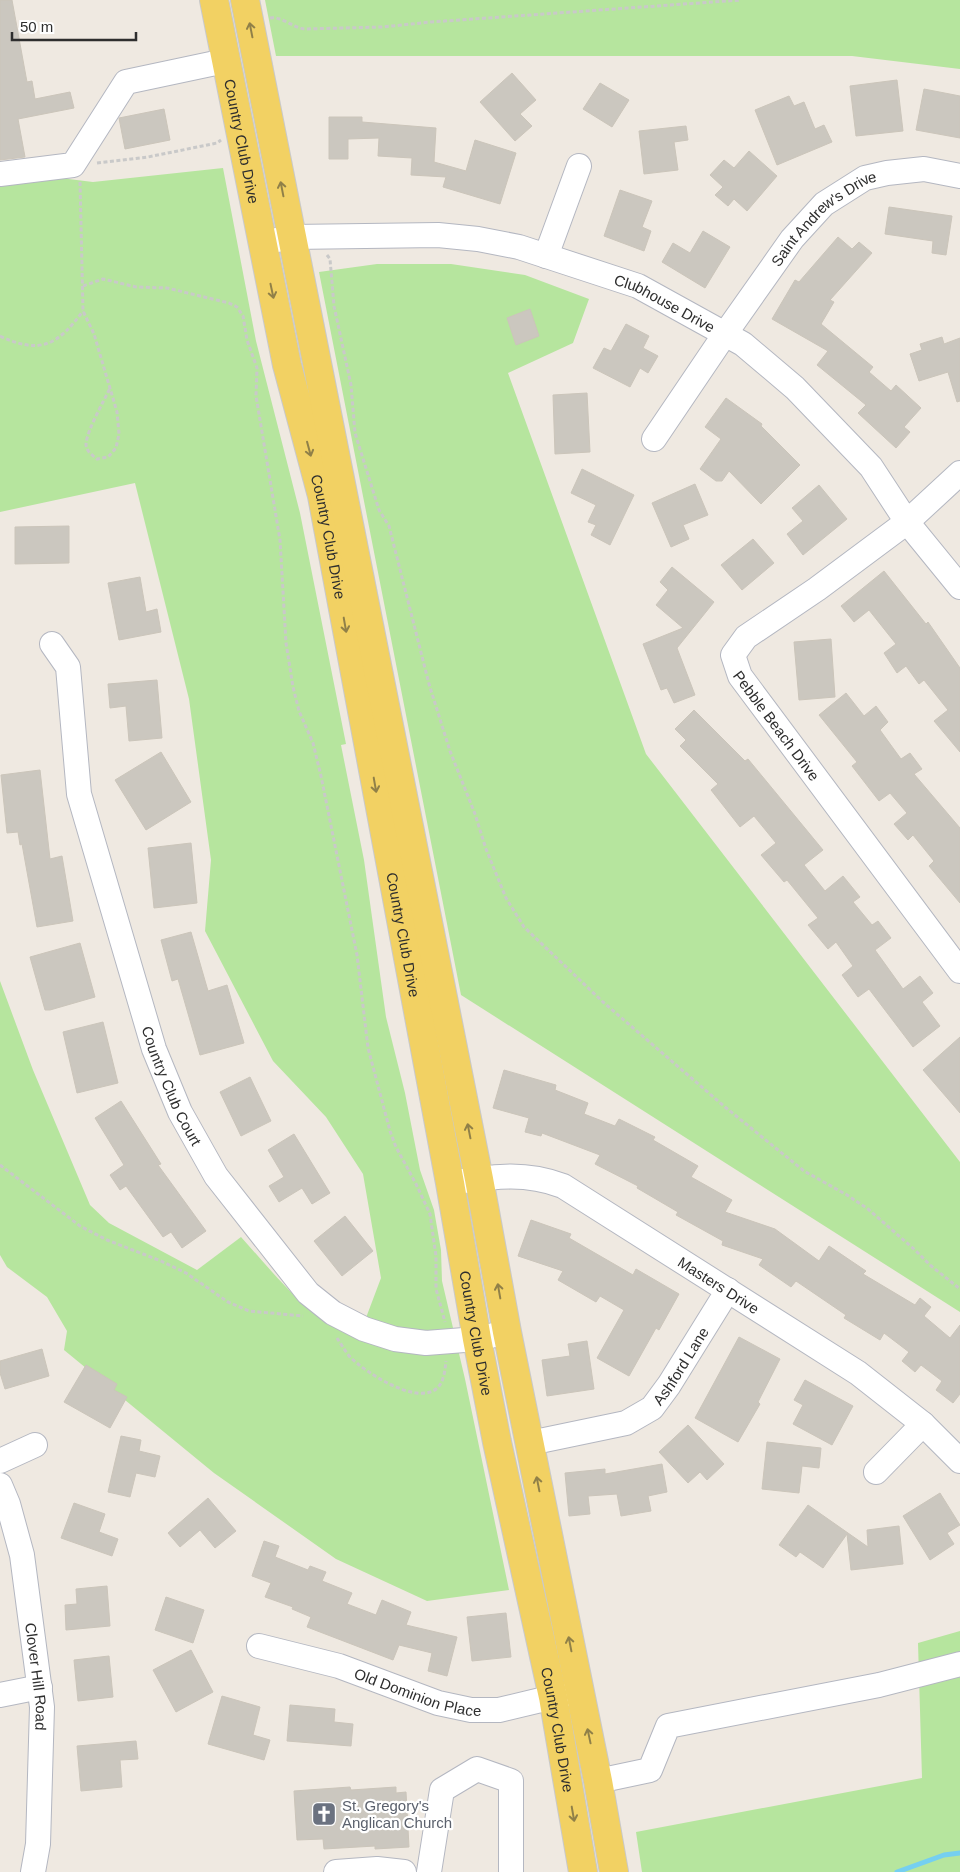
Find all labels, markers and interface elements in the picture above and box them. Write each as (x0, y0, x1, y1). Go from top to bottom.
scale bar (12, 10, 136, 42)
text: 50 m (20, 18, 53, 35)
one-way arrow (246, 22, 256, 38)
street label: Country Club Drive (221, 77, 263, 205)
street label: Saint Andrew's Drive (767, 167, 878, 269)
one-way arrow (277, 182, 287, 198)
street label: Clubhouse Drive (612, 270, 718, 335)
one-way arrow (268, 282, 277, 298)
one-way arrow (305, 440, 314, 456)
street label: Country Club Drive (308, 472, 350, 600)
one-way arrow (341, 617, 351, 633)
street label: Pebble Beach Drive (730, 667, 823, 784)
one-way arrow (370, 777, 380, 793)
street label: Country Club Drive (384, 871, 424, 999)
street label: Country Club Court (139, 1024, 206, 1149)
one-way arrow (464, 1123, 474, 1139)
street label: Masters Drive (675, 1253, 762, 1317)
street label: Country Club Drive (457, 1269, 496, 1397)
one-way arrow (494, 1283, 504, 1299)
street label: Ashford Lane (649, 1324, 712, 1408)
one-way arrow (533, 1477, 543, 1493)
street label: Clover Hill Road (22, 1622, 51, 1731)
one-way arrow (564, 1636, 574, 1652)
street label: Old Dominion Place (352, 1664, 481, 1719)
street label: Country Club Drive (538, 1666, 578, 1793)
one-way arrow (584, 1729, 593, 1745)
place label: St. Gregory's Anglican Church (342, 1797, 452, 1831)
church icon: St. Gregory's Anglican Church (311, 1801, 337, 1827)
one-way arrow (569, 1806, 579, 1822)

